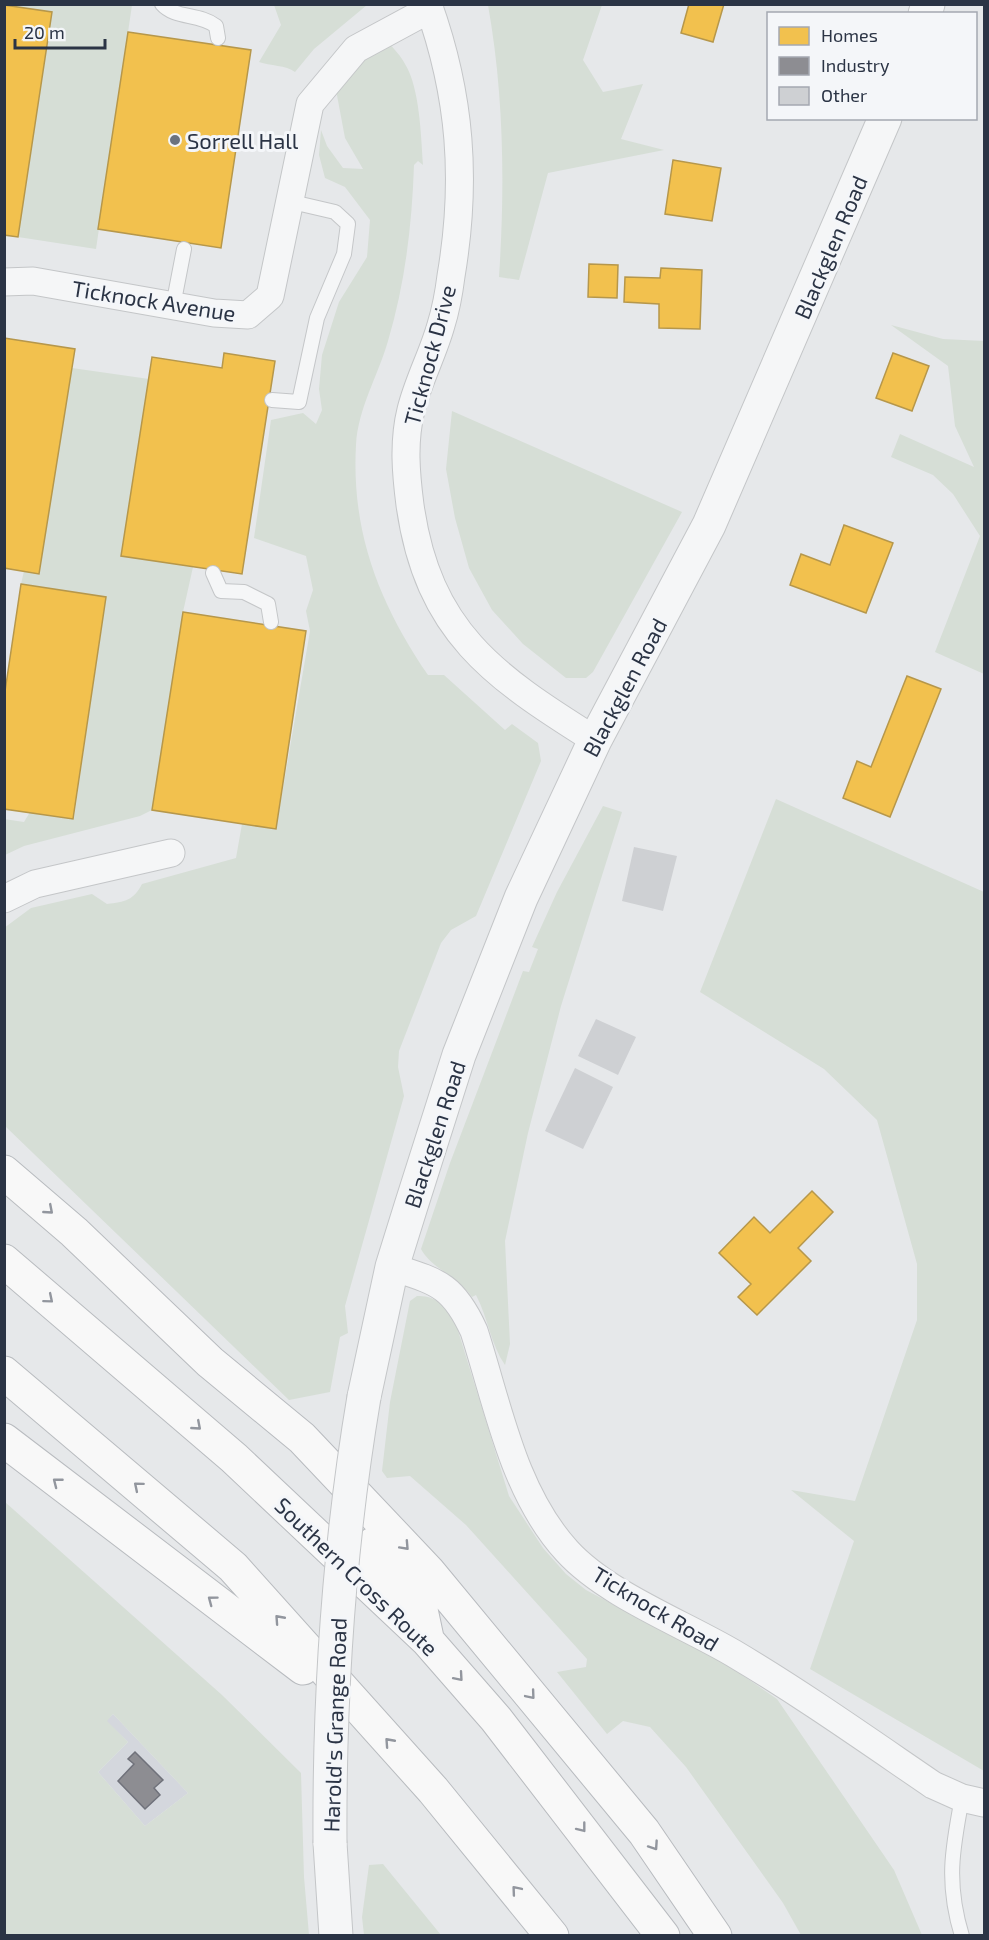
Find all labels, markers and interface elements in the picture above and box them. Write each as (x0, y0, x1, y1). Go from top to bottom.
scale bar (15, 12, 105, 50)
legend (767, 12, 977, 120)
text: 20 m (24, 21, 65, 43)
text: Homes (821, 24, 878, 46)
text: Industry (821, 54, 890, 76)
text: Other (821, 84, 867, 106)
place label: Sorrell Hall (187, 127, 299, 153)
marker: Sorrell Hall (168, 133, 182, 147)
street label: Blackglen Road (788, 171, 872, 323)
street label: Ticknock Avenue (70, 274, 238, 326)
street label: Ticknock Drive (398, 282, 460, 428)
street label: Blackglen Road (577, 613, 671, 761)
street label: Blackglen Road (398, 1057, 470, 1211)
one-way arrow (42, 1203, 53, 1214)
one-way arrow (42, 1292, 53, 1303)
one-way arrow (190, 1419, 201, 1430)
one-way arrow (53, 1478, 64, 1489)
one-way arrow (134, 1482, 145, 1493)
street label: Southern Cross Route (270, 1491, 444, 1661)
one-way arrow (397, 1539, 408, 1550)
street label: Ticknock Road (588, 1560, 724, 1656)
one-way arrow (208, 1596, 219, 1607)
one-way arrow (275, 1616, 286, 1626)
street label: Harold's Grange Road (317, 1617, 351, 1833)
one-way arrow (452, 1670, 463, 1681)
one-way arrow (523, 1688, 534, 1699)
one-way arrow (385, 1738, 396, 1748)
one-way arrow (575, 1821, 586, 1832)
one-way arrow (647, 1840, 658, 1851)
one-way arrow (512, 1886, 523, 1897)

